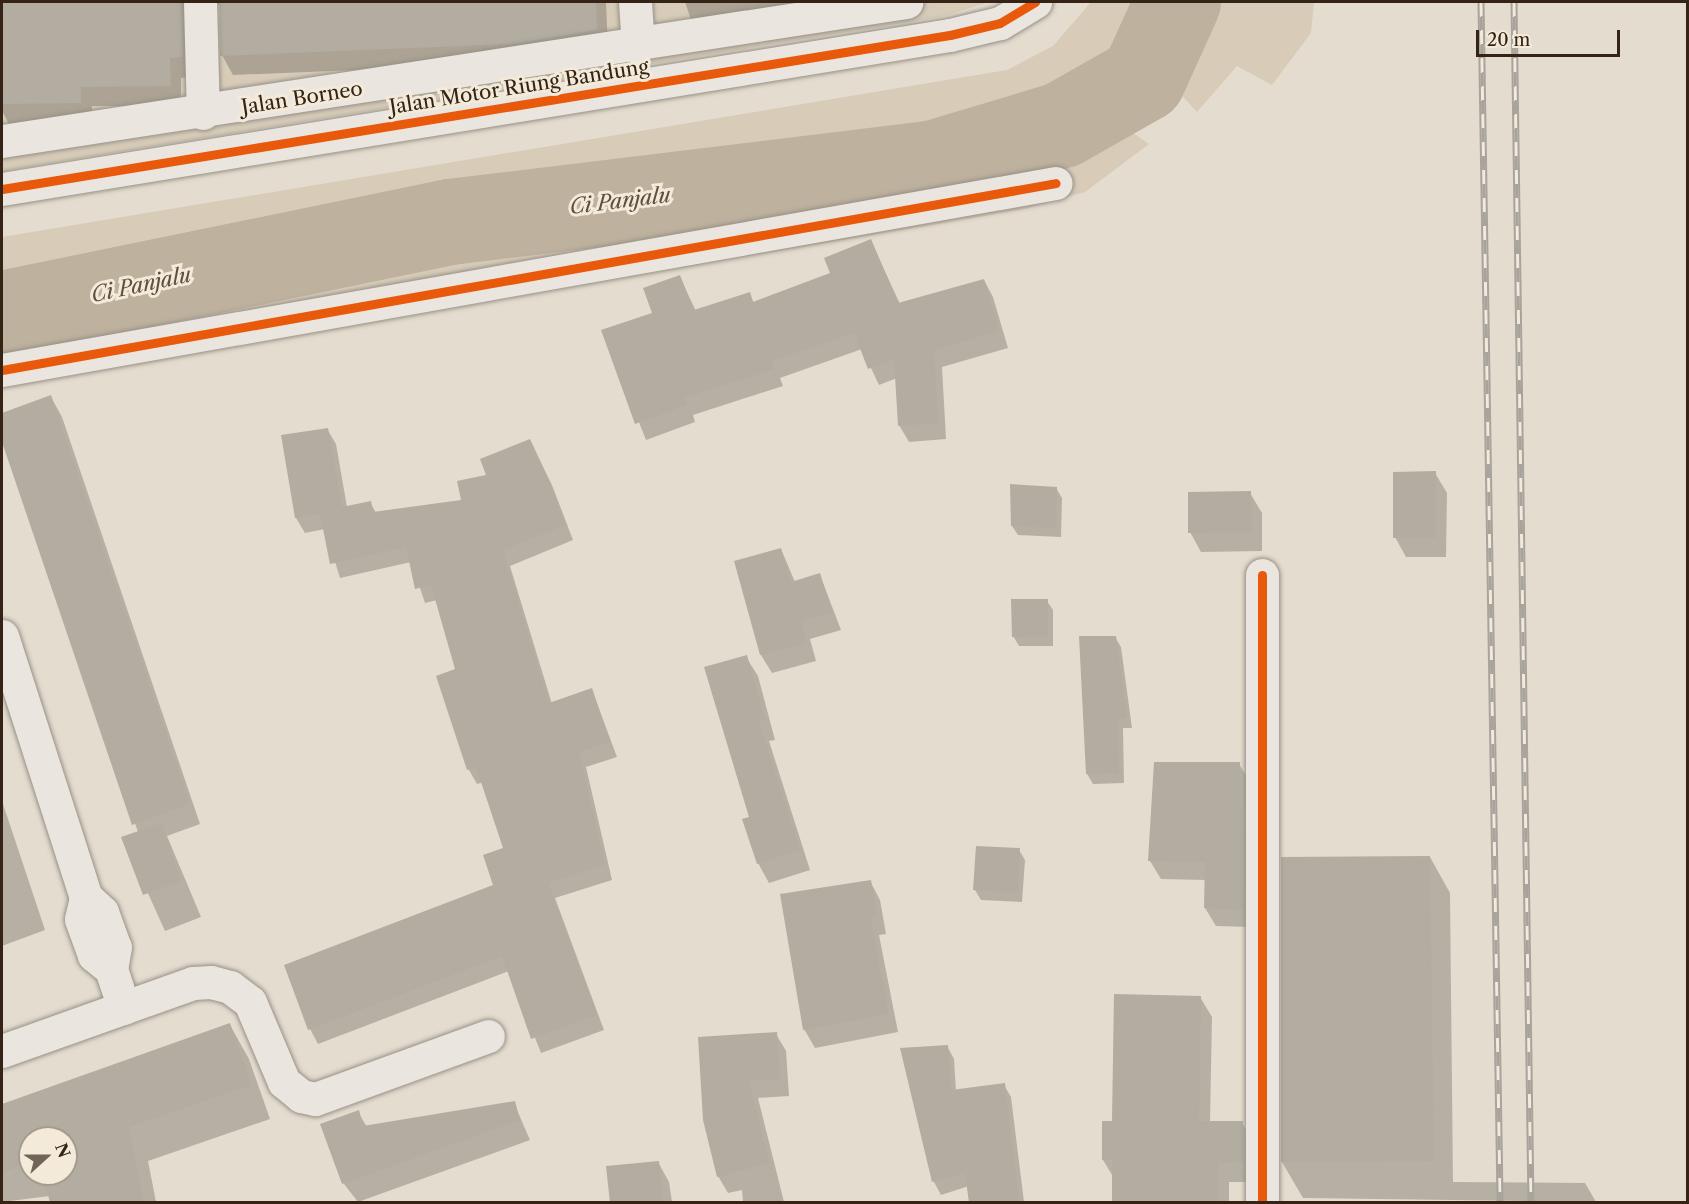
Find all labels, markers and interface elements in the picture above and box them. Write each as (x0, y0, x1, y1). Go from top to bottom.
scale bar (1479, 18, 1623, 56)
text: 20 m (1487, 29, 1530, 51)
street label: Jalan Motor Riung Bandung (387, 55, 651, 119)
street label: Jalan Borneo (240, 77, 364, 119)
water label: Ci Panjalu (568, 182, 672, 220)
water label: Ci Panjalu (89, 262, 193, 308)
north arrow (18, 1126, 78, 1186)
text: N (51, 1140, 75, 1160)

